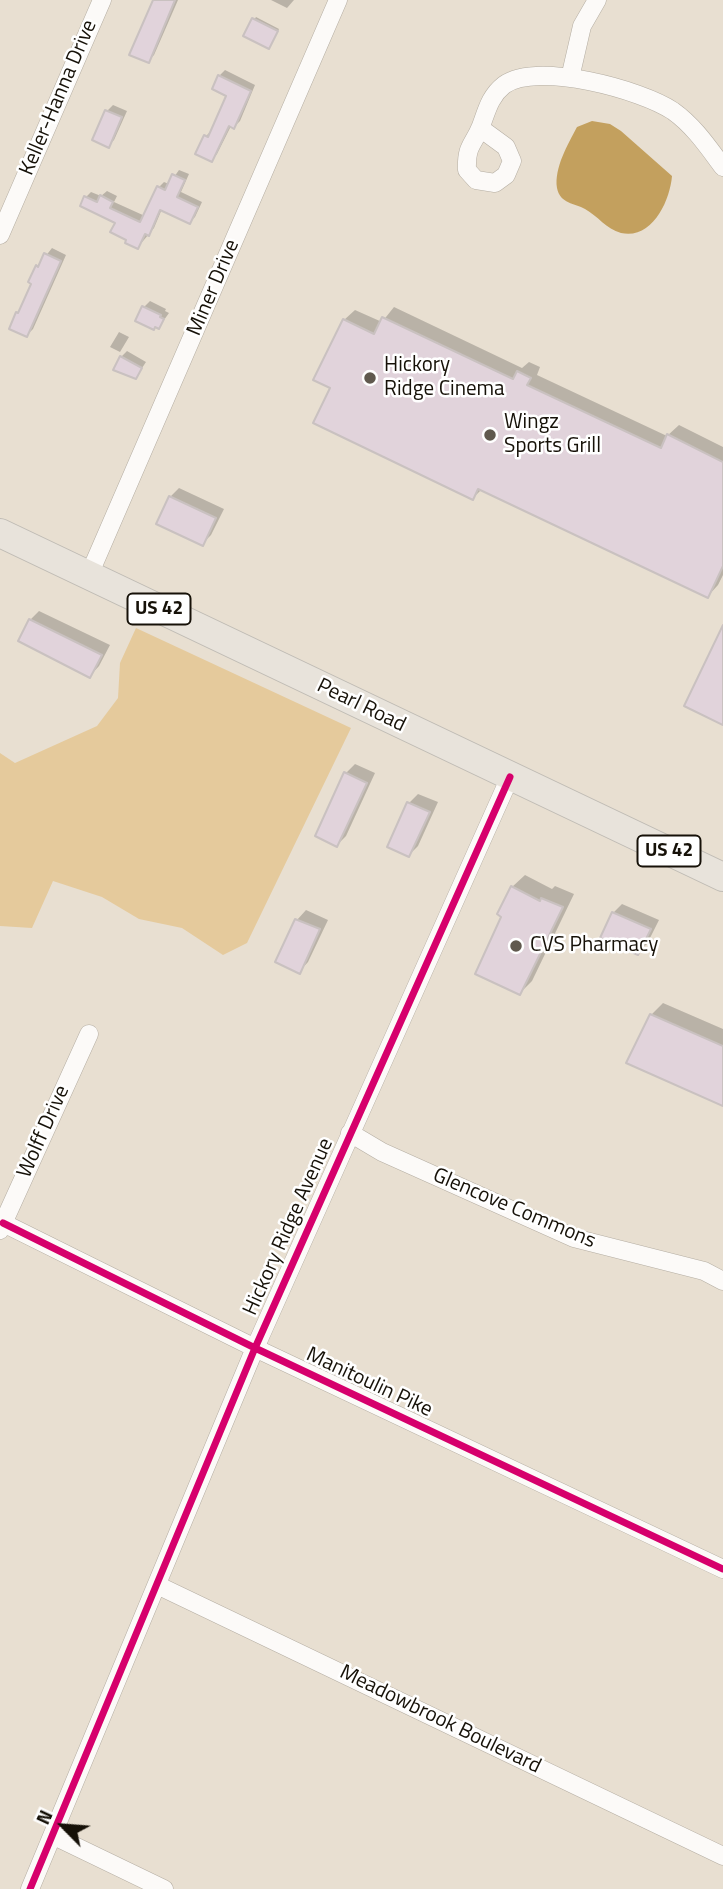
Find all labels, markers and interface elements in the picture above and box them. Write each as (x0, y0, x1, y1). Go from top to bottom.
street label: Keller-Hanna Drive (15, 17, 103, 179)
street label: Miner Drive (182, 236, 246, 340)
place label: Hickory Ridge Cinema (384, 353, 505, 403)
marker: Hickory Ridge Cinema (362, 370, 378, 386)
place label: Wingz Sports Grill (504, 410, 601, 460)
marker: Wingz Sports Grill (482, 427, 498, 443)
road number: US 42 (128, 594, 190, 624)
street label: Pearl Road (312, 674, 410, 738)
road number: US 42 (638, 836, 700, 866)
place label: CVS Pharmacy (530, 933, 658, 959)
marker: CVS Pharmacy (508, 938, 524, 954)
street label: Wolff Drive (12, 1082, 76, 1182)
street label: Hickory Ridge Avenue (239, 1135, 339, 1319)
street label: Glencove Commons (429, 1163, 599, 1255)
street label: Manitoulin Pike (302, 1343, 436, 1423)
street label: Meadowbrook Boulevard (335, 1660, 545, 1780)
north arrow (28, 1791, 98, 1861)
text: N (28, 1805, 59, 1829)

